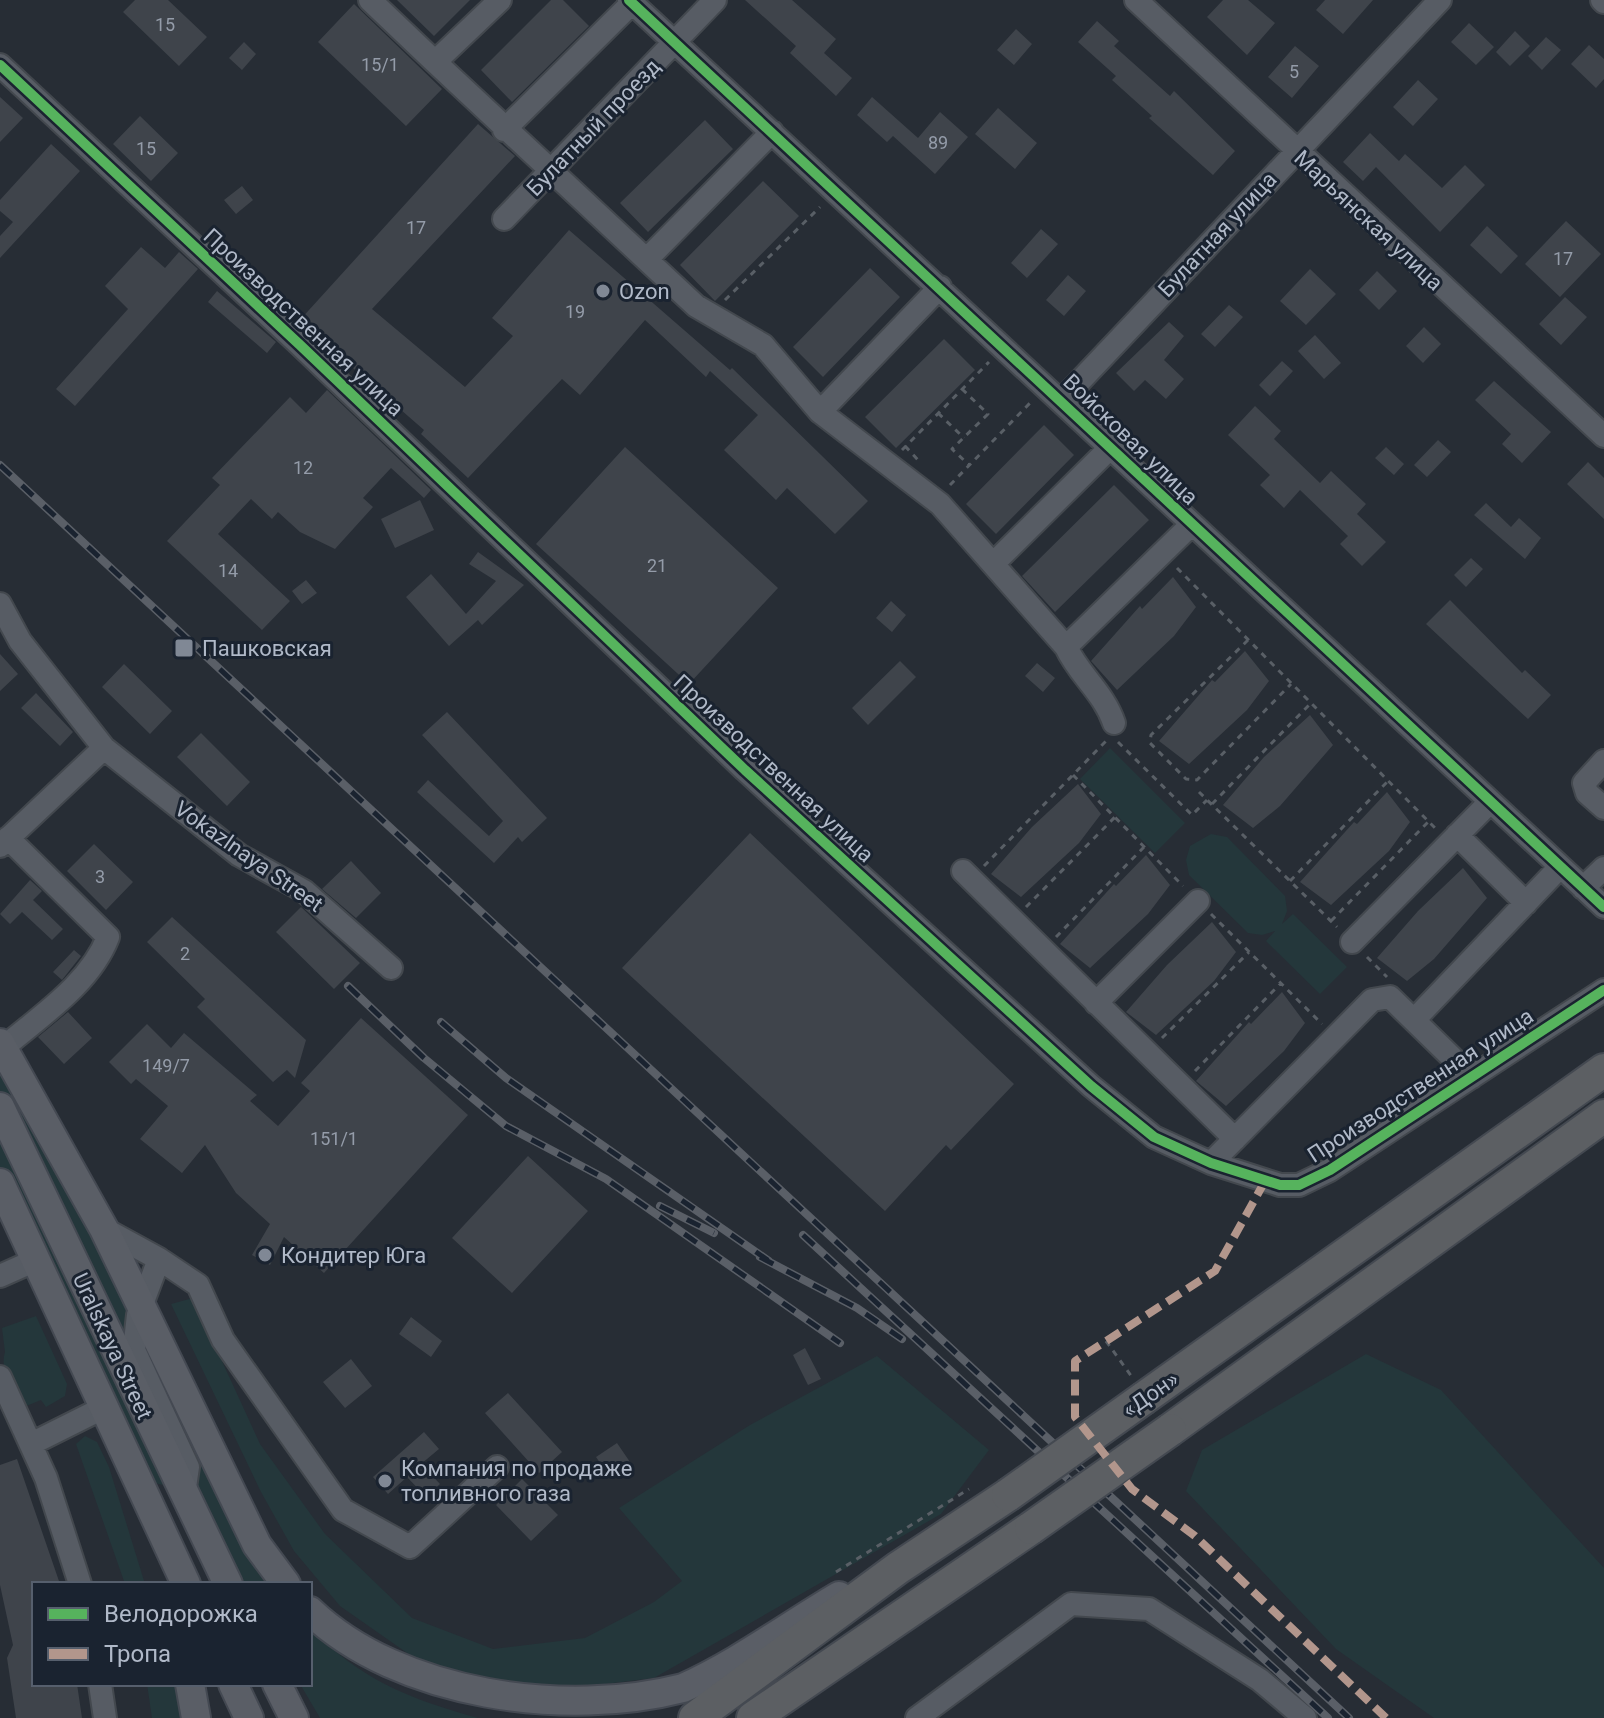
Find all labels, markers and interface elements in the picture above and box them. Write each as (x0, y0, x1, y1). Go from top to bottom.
house number: 15 (155, 14, 175, 35)
house number: 15/1 (361, 54, 399, 75)
street label: Булатный проезд (522, 54, 665, 201)
house number: 5 (1289, 61, 1299, 82)
house number: 89 (928, 132, 948, 153)
house number: 15 (136, 138, 156, 159)
street label: Марьянская улица (1289, 145, 1448, 296)
street label: Булатная улица (1153, 167, 1282, 302)
house number: 17 (406, 217, 426, 238)
street label: Производственная улица (199, 223, 409, 421)
house number: 17 (1553, 248, 1573, 269)
place label: Ozon (619, 279, 670, 304)
marker: Ozon (594, 282, 612, 300)
house number: 19 (565, 301, 585, 322)
street label: Войсковая улица (1058, 369, 1203, 510)
house number: 12 (293, 457, 313, 478)
house number: 21 (647, 555, 667, 576)
house number: 14 (218, 560, 238, 581)
place label: Пашковская (202, 636, 332, 661)
marker: Пашковская (173, 637, 195, 659)
street label: Производственная улица (669, 669, 879, 867)
street label: Vokazlnaya Street (170, 796, 328, 917)
house number: 3 (95, 866, 105, 887)
house number: 2 (180, 943, 190, 964)
street label: Производственная улица (1303, 1003, 1538, 1168)
house number: 149/7 (142, 1055, 190, 1076)
house number: 151/1 (310, 1128, 358, 1149)
place label: Кондитер Юга (281, 1243, 426, 1268)
marker: Кондитер Юга (256, 1246, 274, 1264)
street label: Uralskaya Street (68, 1269, 157, 1423)
street label: «Дон» (1118, 1366, 1183, 1423)
place label: Компания по продаже топливного газа (401, 1456, 632, 1506)
marker: Компания по продаже топливного газа (376, 1472, 394, 1490)
legend (32, 1582, 312, 1686)
text: Велодорожка (104, 1600, 258, 1628)
text: Тропа (104, 1640, 171, 1668)

